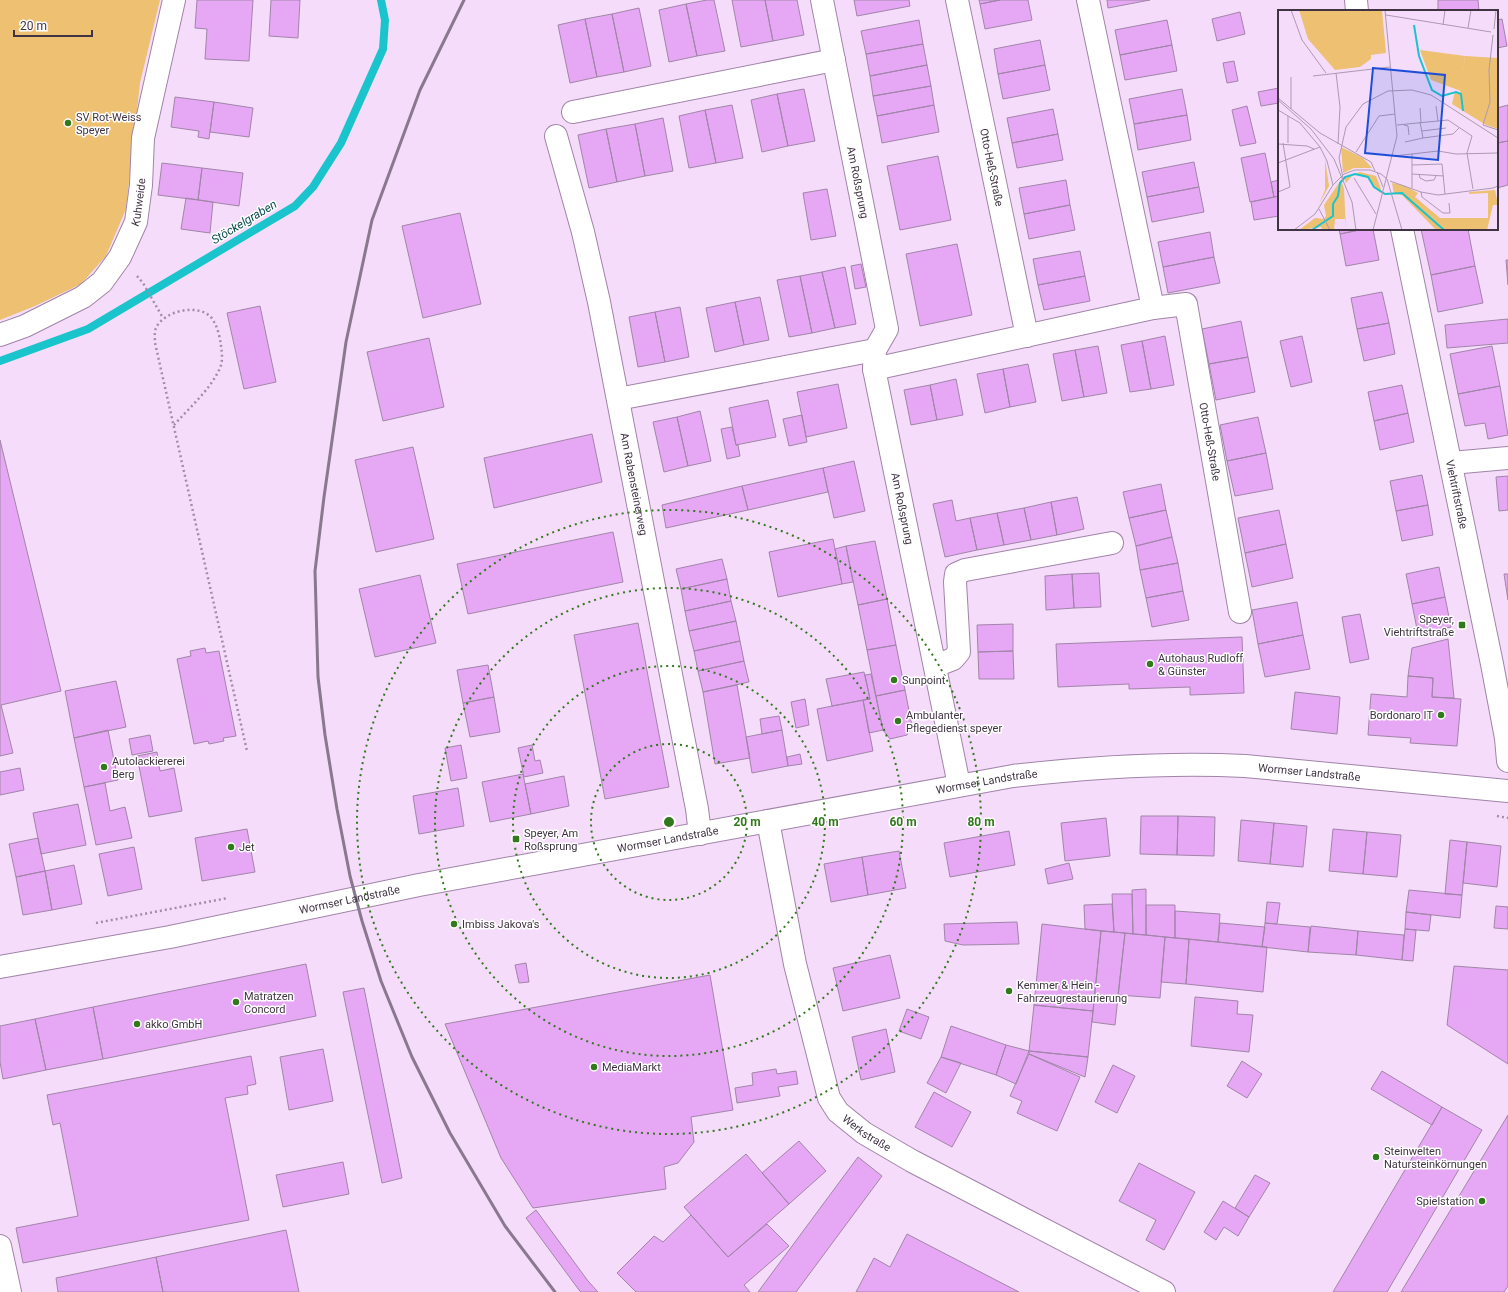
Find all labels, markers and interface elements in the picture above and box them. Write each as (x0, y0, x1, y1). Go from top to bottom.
inset map (1278, 10, 1498, 230)
scale bar (14, 12, 92, 38)
text: 20 m (20, 19, 47, 33)
place label: SV Rot-Weiss Speyer (76, 111, 142, 137)
marker: SV Rot-Weiss Speyer (63, 118, 73, 128)
street label: Otto-Heß-Straße (977, 127, 1006, 208)
street label: Am Roßsprung (845, 145, 872, 220)
street label: Kuhweide (129, 178, 148, 228)
water label: Stöckelgraben (209, 197, 279, 247)
street label: Otto-Heß-Straße (1197, 401, 1223, 482)
street label: Am Rabensteinerweg (618, 432, 650, 537)
street label: Viehtriftstraße (1443, 459, 1470, 530)
street label: Am Roßsprung (889, 471, 916, 546)
place label: Speyer, Viehtriftstraße (1384, 613, 1454, 639)
marker: Speyer, Viehtriftstraße (1457, 620, 1467, 630)
place label: Autohaus Rudloff & Günster (1158, 652, 1243, 678)
marker: Autohaus Rudloff & Günster (1145, 659, 1155, 669)
place label: Sunpoint (902, 674, 946, 687)
marker: Sunpoint (889, 675, 899, 685)
place label: Ambulanter Pflegedienst speyer (906, 709, 1002, 735)
place label: Bordonaro IT (1370, 709, 1433, 722)
marker: Bordonaro IT (1436, 710, 1446, 720)
marker: Ambulanter Pflegedienst speyer (893, 716, 903, 726)
place label: Autolackiererei Berg (112, 755, 185, 781)
street label: Wormser Landstraße (1258, 761, 1361, 783)
marker: Autolackiererei Berg (99, 762, 109, 772)
street label: Wormser Landstraße (935, 767, 1038, 797)
centre of rings (662, 815, 676, 829)
text: 20 m (733, 815, 761, 829)
text: 40 m (811, 815, 839, 829)
text: 60 m (889, 815, 917, 829)
text: 80 m (967, 815, 995, 829)
street label: Wormser Landstraße (616, 824, 720, 855)
place label: Speyer, Am Roßsprung (524, 827, 578, 853)
marker: Speyer, Am Roßsprung (511, 834, 521, 844)
place label: Jet (239, 841, 255, 854)
marker: Jet (226, 842, 236, 852)
street label: Wormser Landstraße (298, 883, 401, 916)
place label: Imbiss Jakova's (462, 918, 540, 931)
marker: Imbiss Jakova's (449, 919, 459, 929)
place label: Kemmer & Hein - Fahrzeugrestaurierung (1017, 979, 1127, 1005)
marker: Kemmer & Hein - Fahrzeugrestaurierung (1004, 986, 1014, 996)
place label: Matratzen Concord (244, 990, 294, 1016)
marker: Matratzen Concord (231, 997, 241, 1007)
place label: akko GmbH (145, 1018, 202, 1031)
marker: akko GmbH (132, 1019, 142, 1029)
place label: MediaMarkt (602, 1061, 661, 1074)
marker: MediaMarkt (589, 1062, 599, 1072)
street label: Werkstraße (840, 1112, 893, 1154)
place label: Steinwelten Natursteinkörnungen (1384, 1145, 1487, 1171)
marker: Steinwelten Natursteinkörnungen (1371, 1152, 1381, 1162)
place label: Spielstation (1416, 1195, 1474, 1208)
marker: Spielstation (1477, 1196, 1487, 1206)

